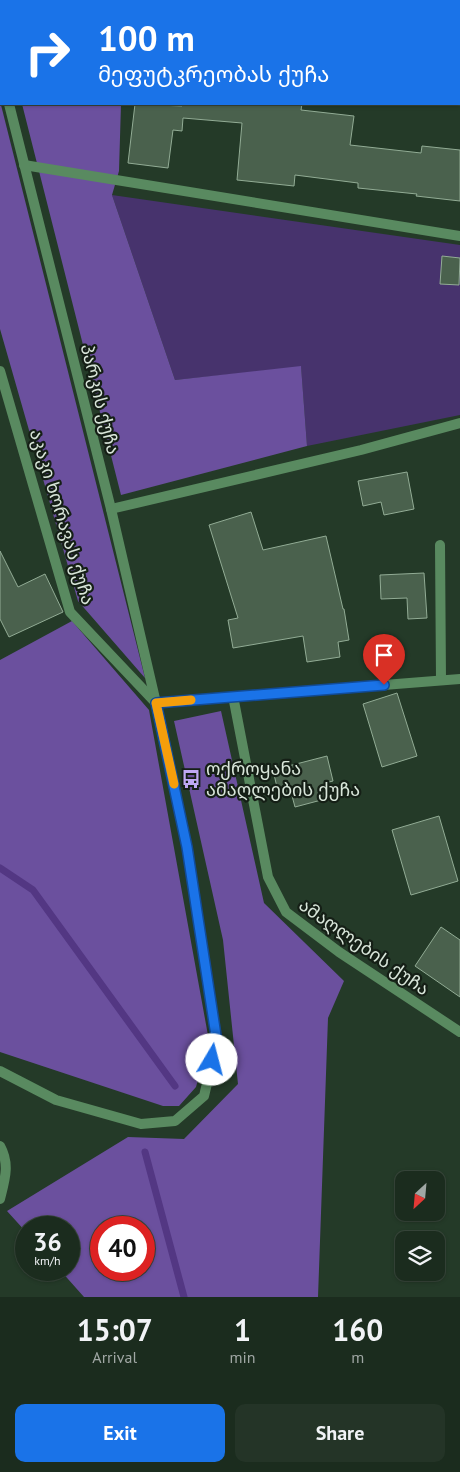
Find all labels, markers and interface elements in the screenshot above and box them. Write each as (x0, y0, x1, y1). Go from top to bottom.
text: 100 m (98, 15, 195, 61)
icon: right (15, 20, 80, 85)
text: მეფუტკრეობას ქუჩა (98, 60, 329, 88)
street label: პარკის ქუჩა (76, 341, 125, 456)
street label: აკაკი ხორავას ქუჩა (25, 426, 100, 607)
pin (363, 634, 405, 685)
icon: arrive (370, 641, 398, 669)
place label: ოქროყანა ამაღლების ქუჩა (206, 757, 360, 801)
bus stop icon: ოქროყანა ამაღლების ქუჩა (180, 768, 202, 790)
street label: ამაღლების ქუჩა (295, 893, 434, 1000)
position arrow (185, 1033, 237, 1085)
north arrow (395, 1171, 445, 1221)
map controls (395, 1171, 445, 1281)
speed limit sign: 40 (90, 1216, 155, 1281)
text: 36 (33, 1226, 62, 1258)
button: layers (395, 1231, 445, 1281)
text: km/h (34, 1253, 61, 1268)
text: 15:07 (77, 1310, 153, 1349)
text: 1 (234, 1310, 251, 1349)
text: 160 (332, 1310, 383, 1349)
text: Arrival (92, 1347, 137, 1367)
text: min (230, 1347, 256, 1367)
text: m (351, 1347, 364, 1367)
button: Exit (15, 1404, 225, 1462)
button: Share (235, 1404, 445, 1462)

